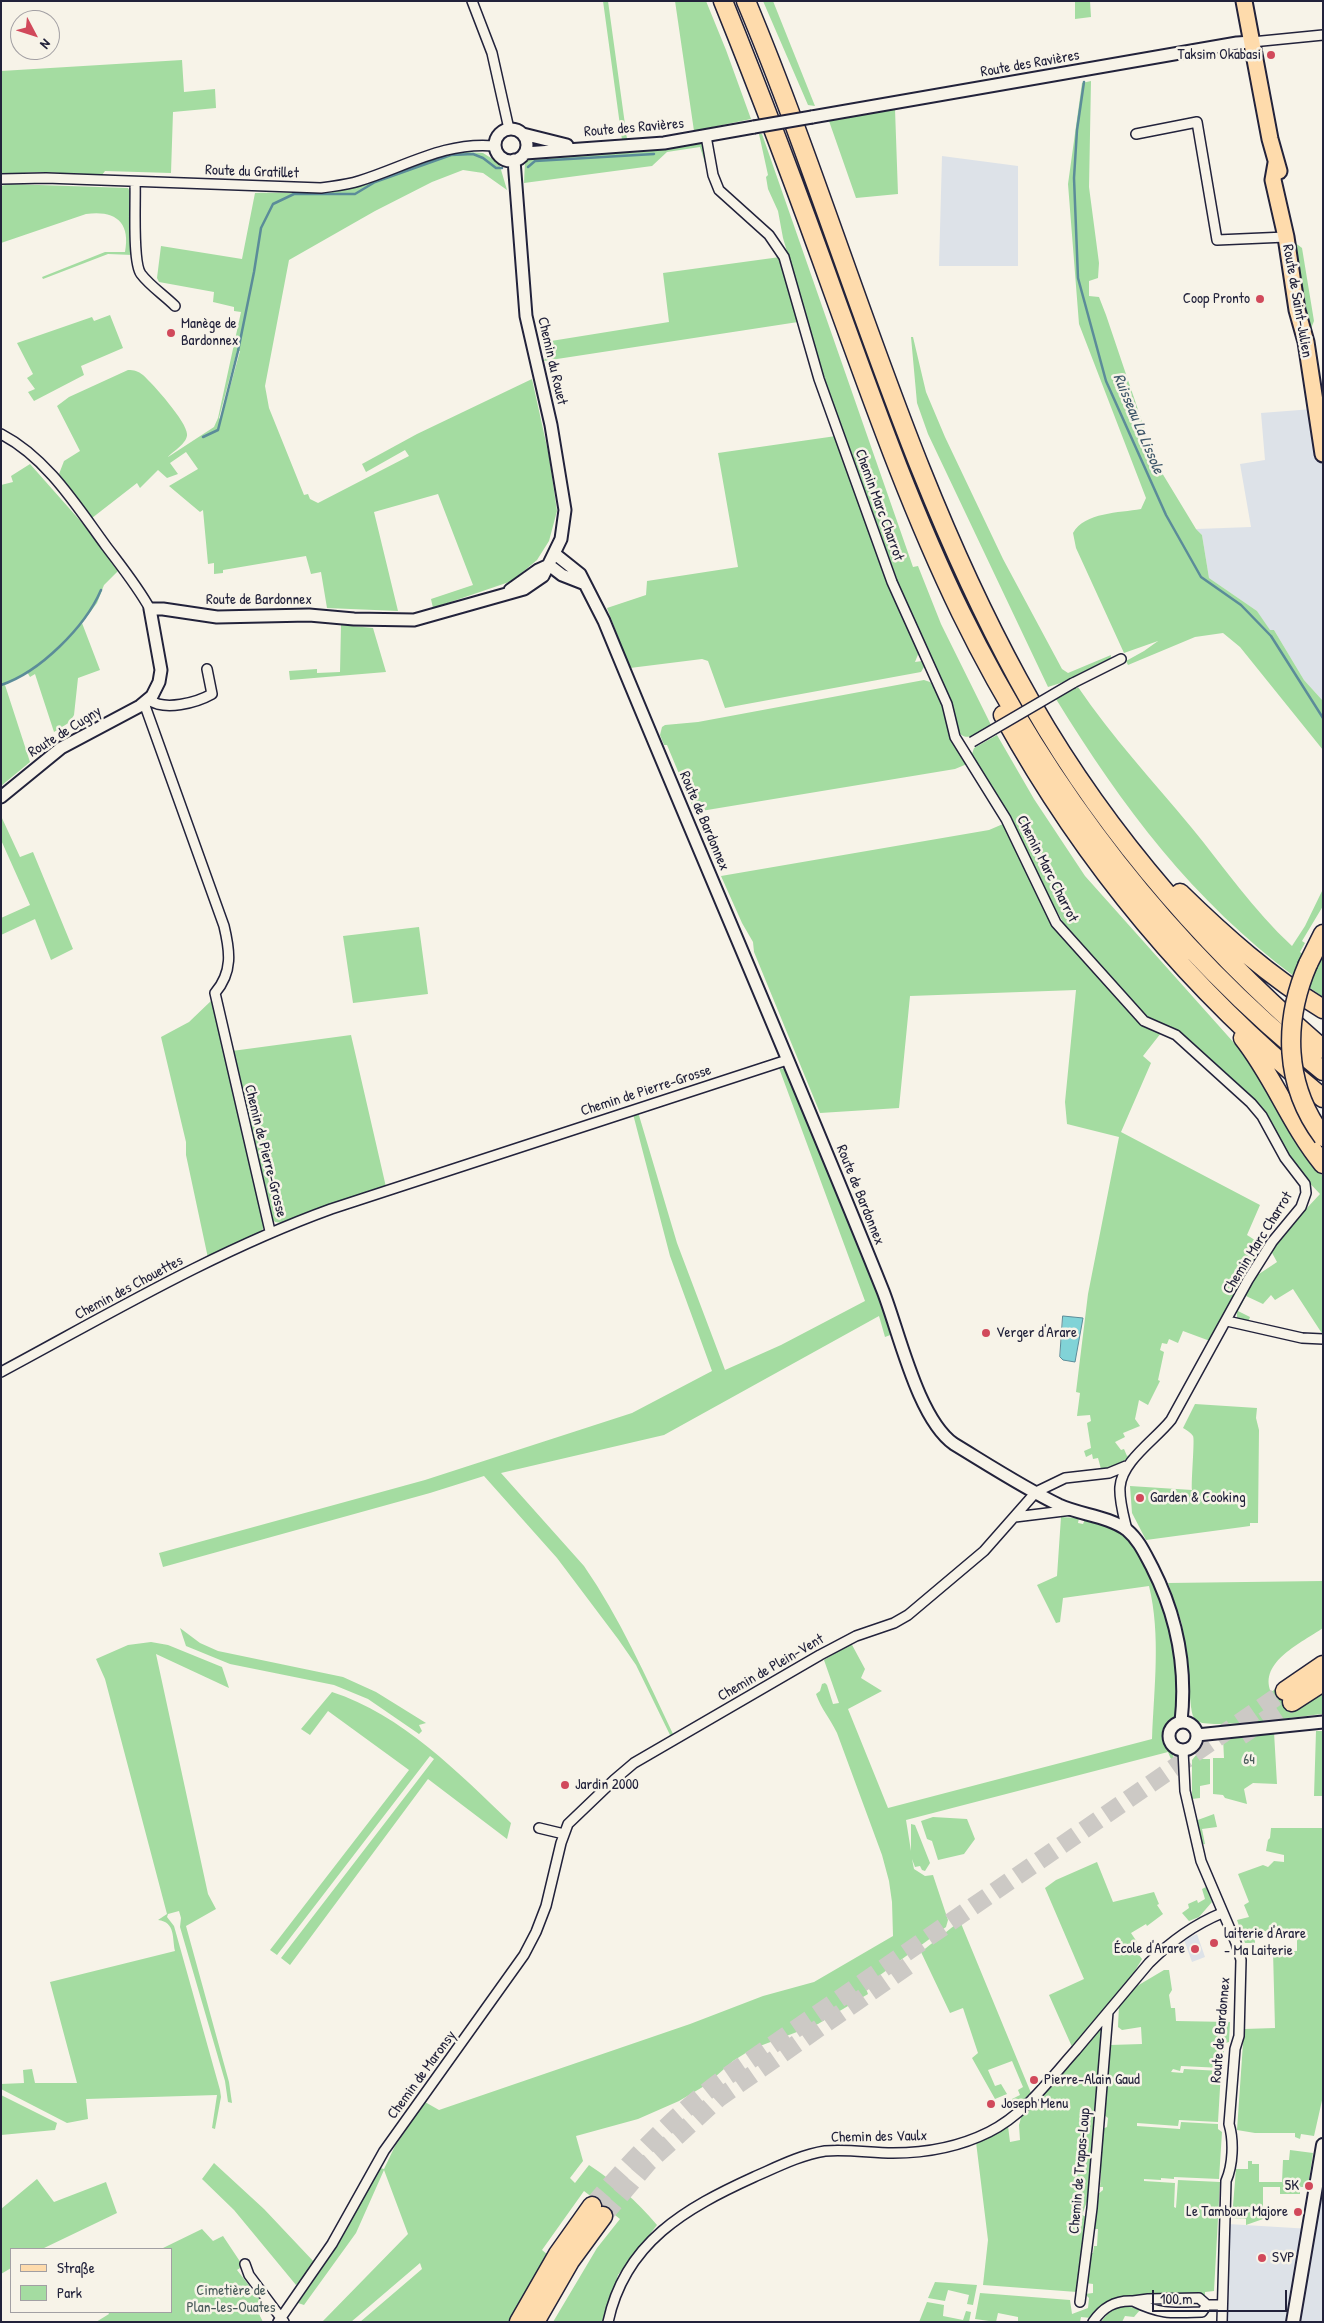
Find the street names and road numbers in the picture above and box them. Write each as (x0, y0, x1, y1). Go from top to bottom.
street label: Route des Ravières (979, 46, 1081, 82)
street label: Route des Ravières (583, 115, 685, 141)
street label: Route du Gratillet (205, 161, 299, 183)
street label: Route de Saint-Julien (1278, 243, 1316, 359)
street label: Chemin du Rouet (533, 315, 571, 407)
street label: Chemin Marc Charrot (850, 447, 908, 563)
street label: Route de Bardonnex (206, 591, 312, 609)
street label: Route de Cugny (25, 702, 105, 762)
street label: Route de Bardonnex (675, 769, 733, 873)
street label: Chemin Marc Charrot (1012, 813, 1082, 925)
street label: Chemin de Pierre-Grosse (578, 1061, 714, 1121)
street label: Chemin de Pierre-Grosse (240, 1083, 290, 1219)
street label: Route de Bardonnex (832, 1142, 888, 1248)
street label: Chemin Marc Charrot (1219, 1188, 1297, 1298)
street label: Chemin des Chouettes (72, 1252, 186, 1324)
street label: Chemin de Plein-Vent (715, 1630, 827, 1706)
street label: Route de Bardonnex (1207, 1976, 1235, 2084)
street label: Chemin de Maronsy (384, 2027, 460, 2123)
street label: Chemin de Trapas-Loup (1066, 2107, 1094, 2235)
street label: Chemin des Vaulx (831, 2127, 927, 2147)

